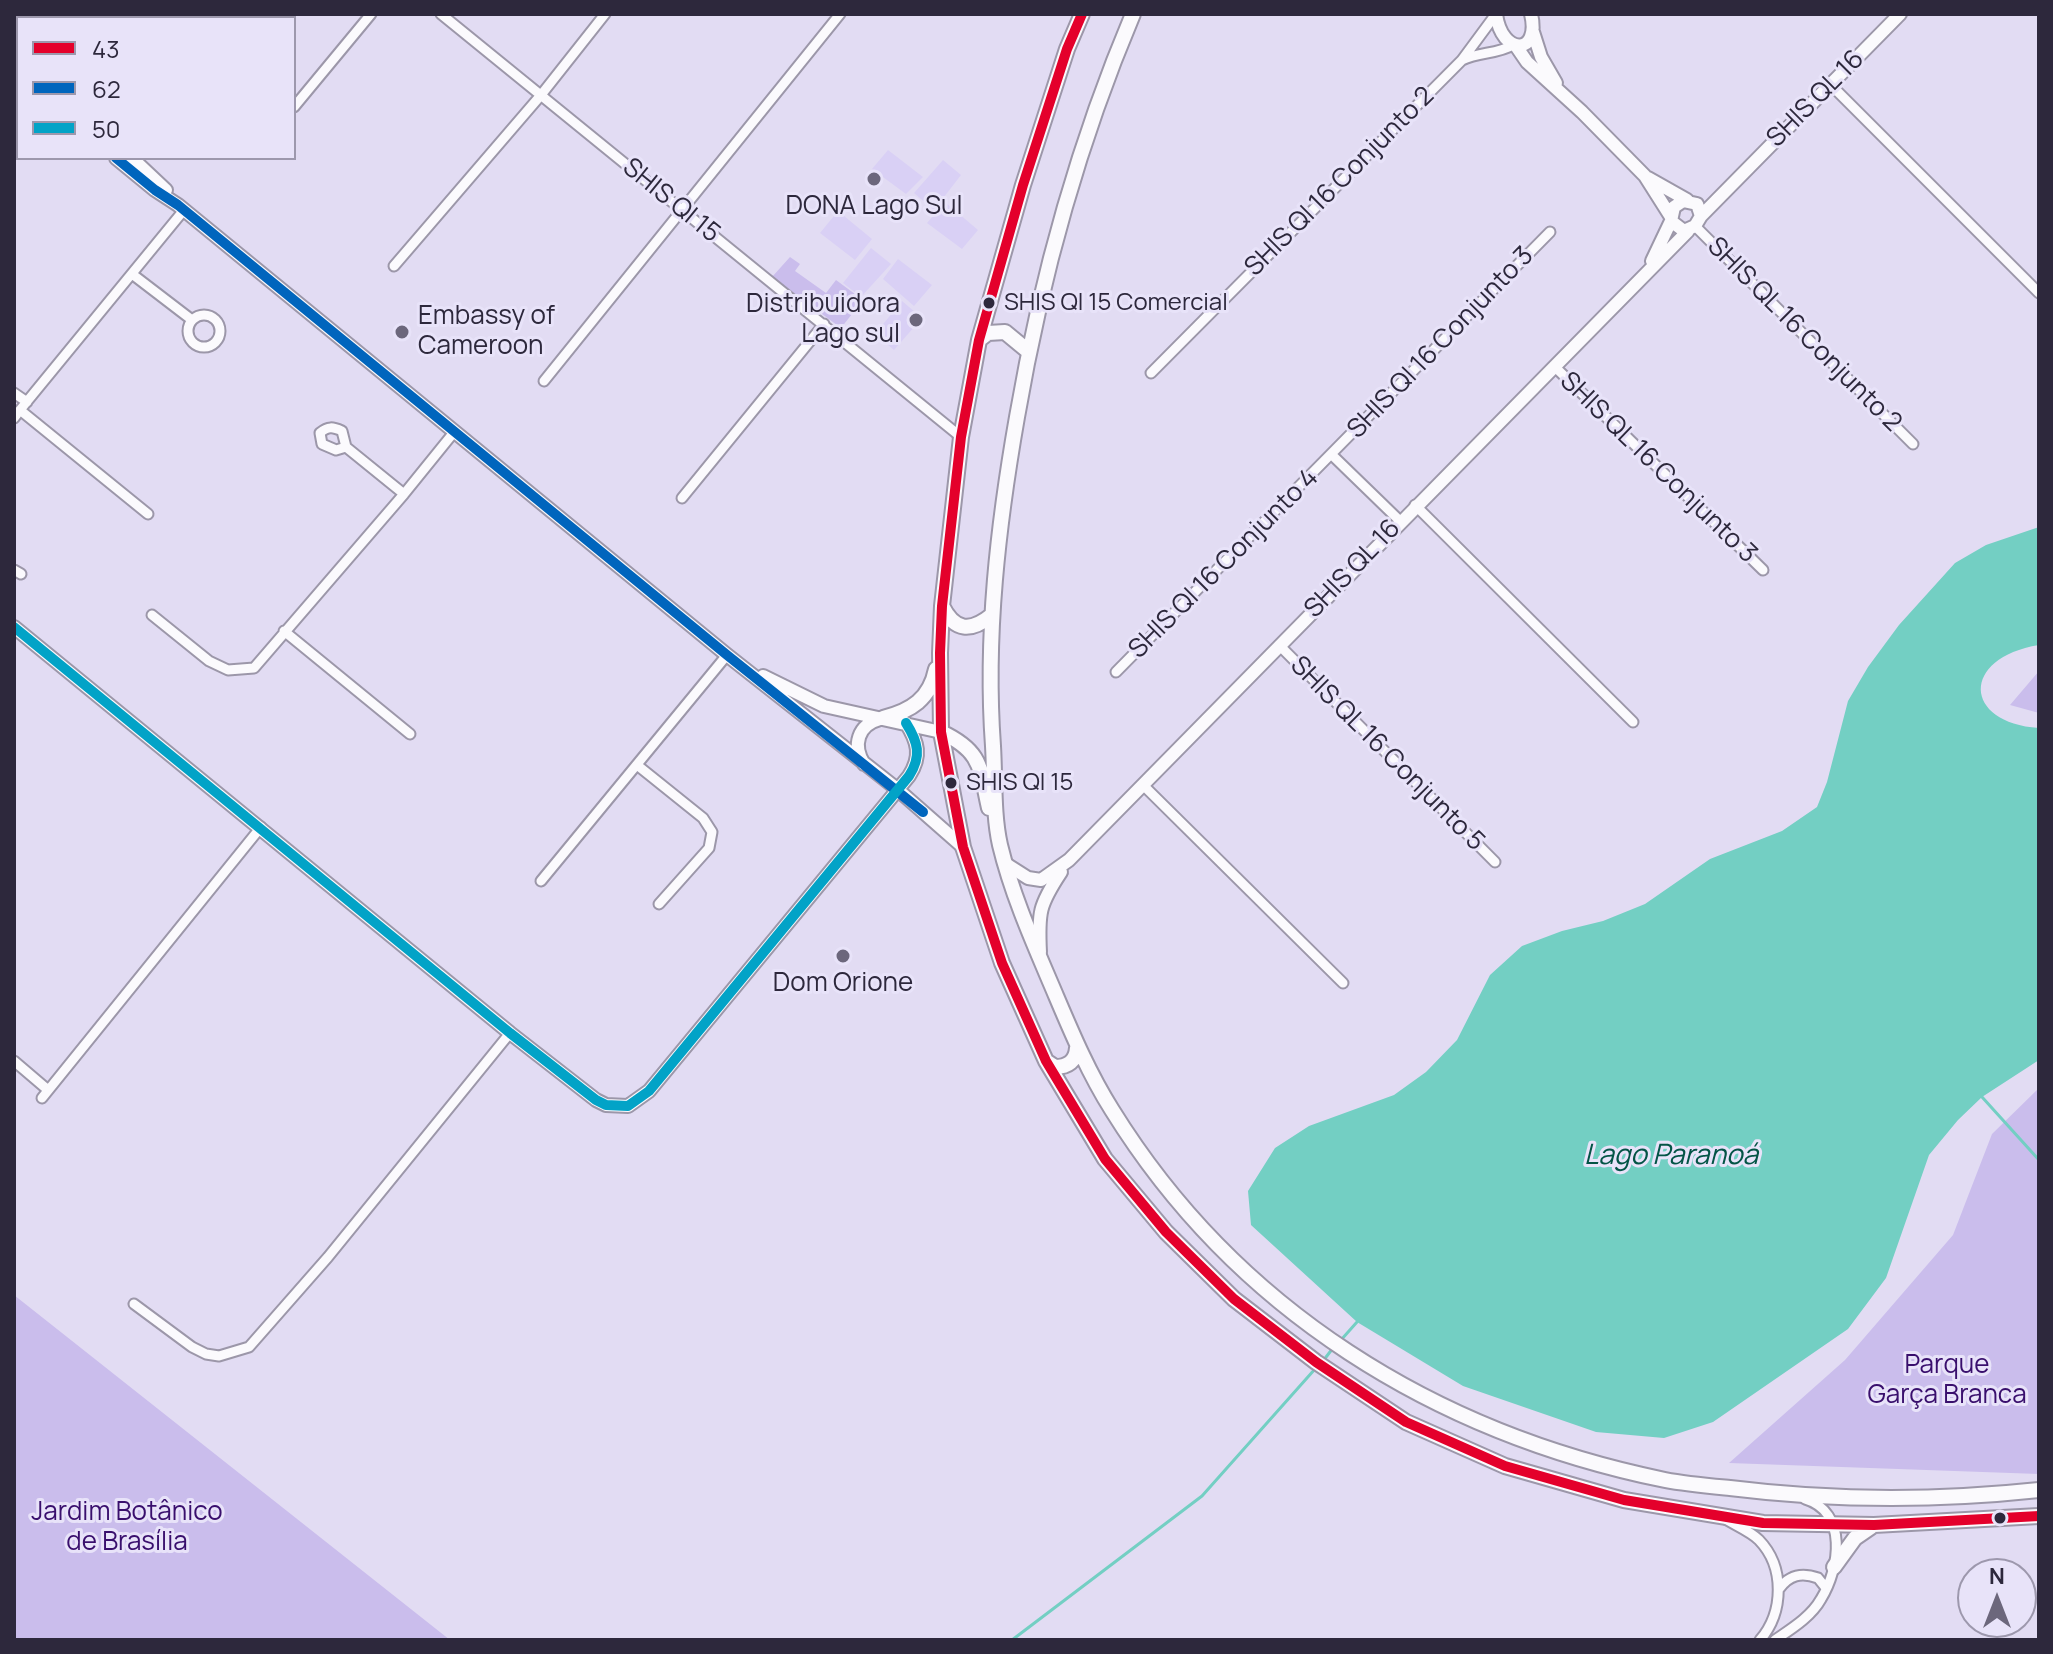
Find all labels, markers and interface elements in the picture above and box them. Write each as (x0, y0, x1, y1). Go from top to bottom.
legend (16, 16, 296, 160)
text: 43 (92, 32, 119, 65)
street label: SHIS QL 16 (1761, 44, 1871, 154)
text: 62 (92, 72, 121, 105)
street label: SHIS QI 16 Conjunto 2 (1239, 81, 1441, 283)
text: 50 (92, 112, 121, 145)
street label: SHIS QI 15 (616, 152, 726, 250)
marker: DONA Lago Sul (865, 170, 883, 188)
place label: DONA Lago Sul (786, 191, 962, 223)
street label: SHIS QL 16 Conjunto 2 (1700, 231, 1908, 439)
street label: SHIS QI 16 Conjunto 3 (1341, 241, 1541, 445)
place label: Distribuidora Lago sul (746, 289, 900, 350)
place label: SHIS QI 15 Comercial (1004, 289, 1228, 317)
marker: SHIS QI 15 Comercial (981, 295, 997, 311)
place label: Embassy of Cameroon (418, 301, 555, 362)
marker: Distribuidora Lago sul (907, 311, 925, 329)
marker: Embassy of Cameroon (393, 323, 411, 341)
street label: SHIS QL 16 Conjunto 3 (1553, 366, 1763, 570)
street label: SHIS QI 16 Conjunto 4 (1123, 463, 1325, 665)
street label: SHIS QL 16 (1298, 513, 1408, 625)
street label: SHIS QL 16 Conjunto 5 (1283, 650, 1491, 858)
place label: SHIS QI 15 (966, 769, 1073, 797)
marker: SHIS QI 15 (943, 775, 959, 791)
marker: Dom Orione (834, 947, 852, 965)
place label: Dom Orione (773, 968, 913, 1000)
water label: Lago Paranoá (1584, 1139, 1758, 1173)
park label: Parque Garça Branca (1867, 1350, 2027, 1412)
park label: Jardim Botânico de Brasília (31, 1497, 223, 1558)
unlabelled marker (1992, 1510, 2008, 1526)
north arrow (1957, 1558, 2037, 1638)
text: N (1989, 1561, 2005, 1591)

